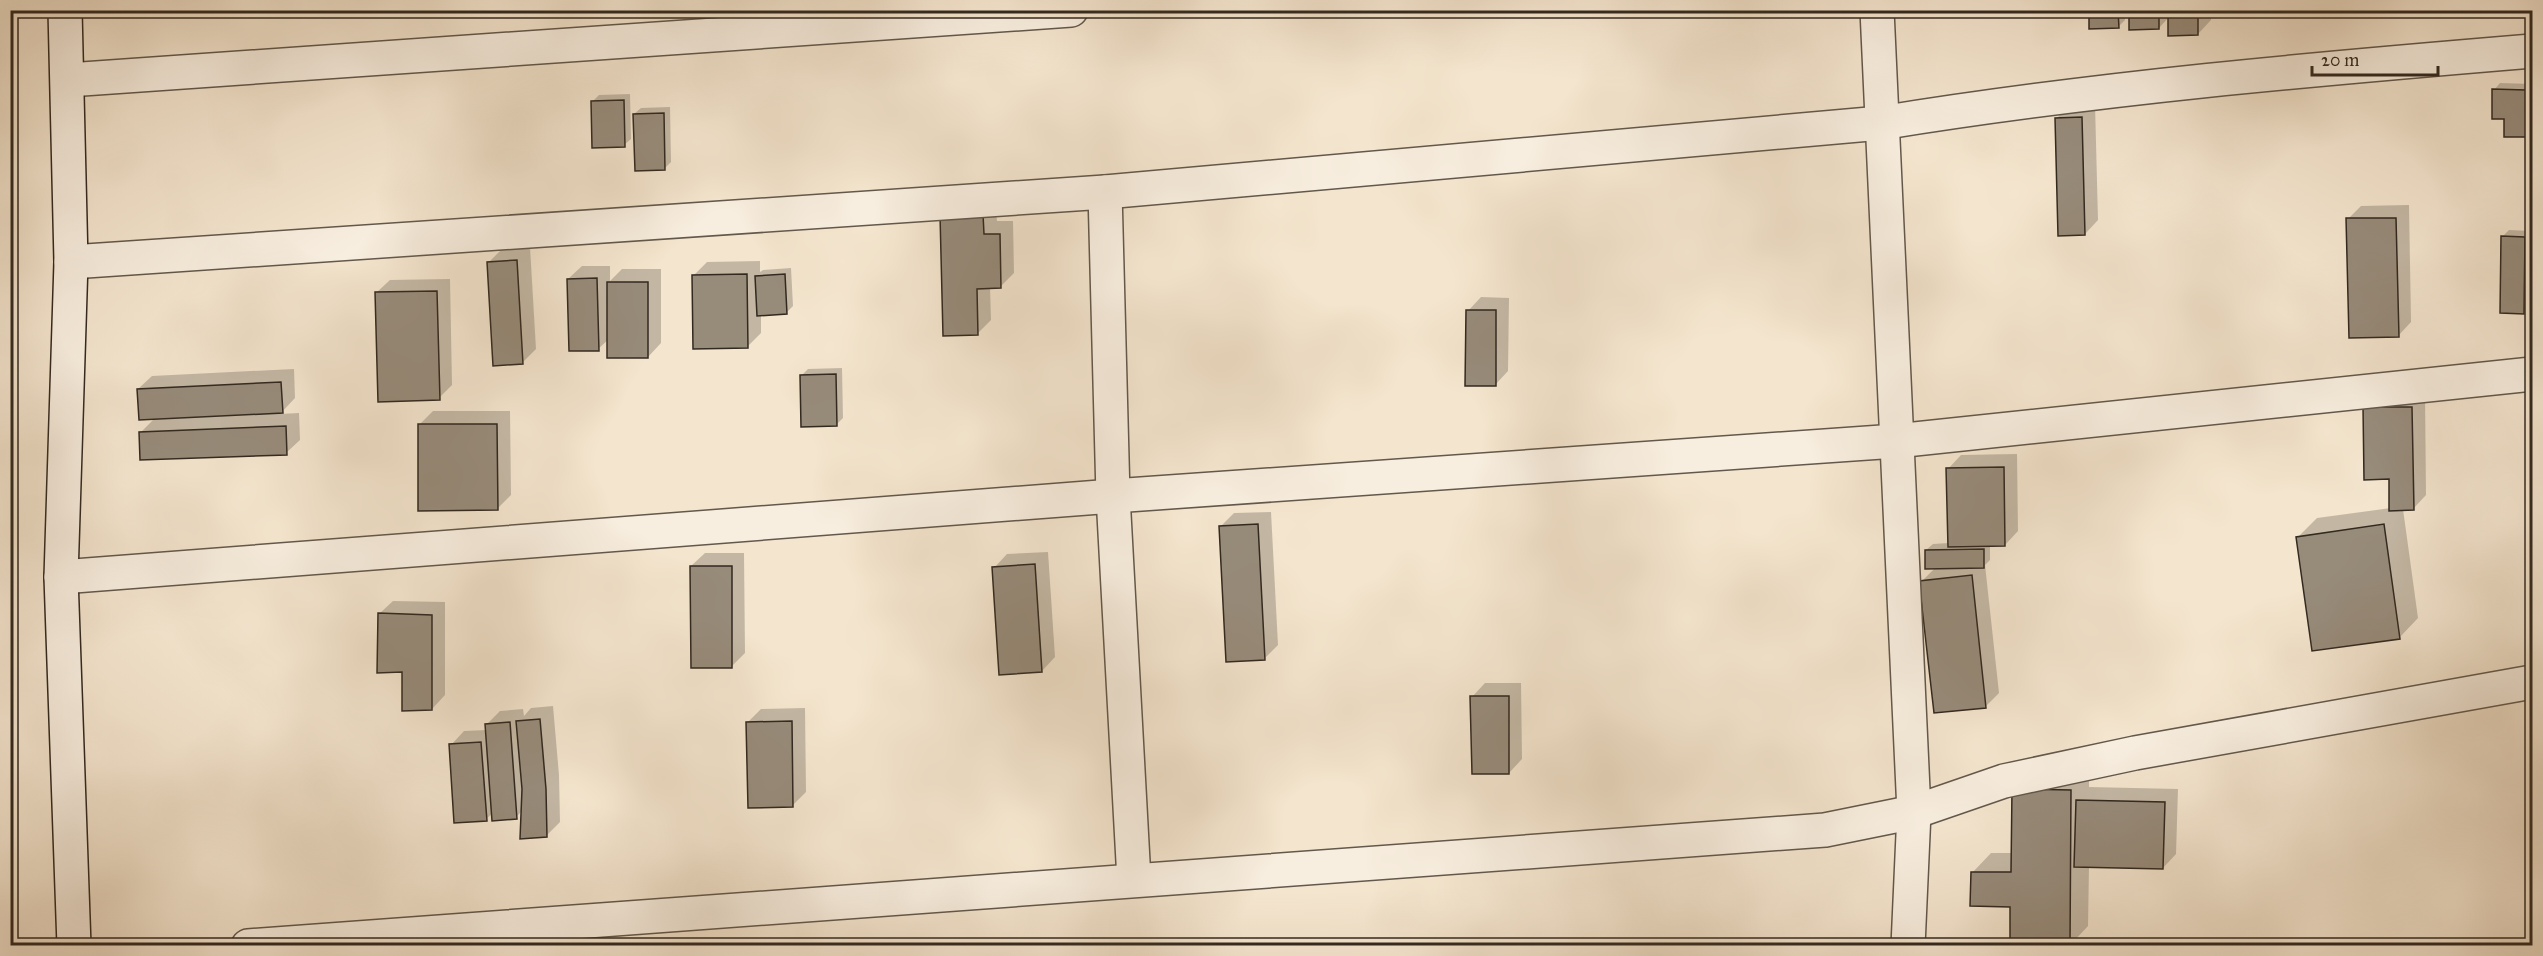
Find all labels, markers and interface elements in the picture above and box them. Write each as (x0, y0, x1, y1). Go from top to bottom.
scale bar (2312, 39, 2438, 77)
text: 20 m (2321, 49, 2359, 71)

